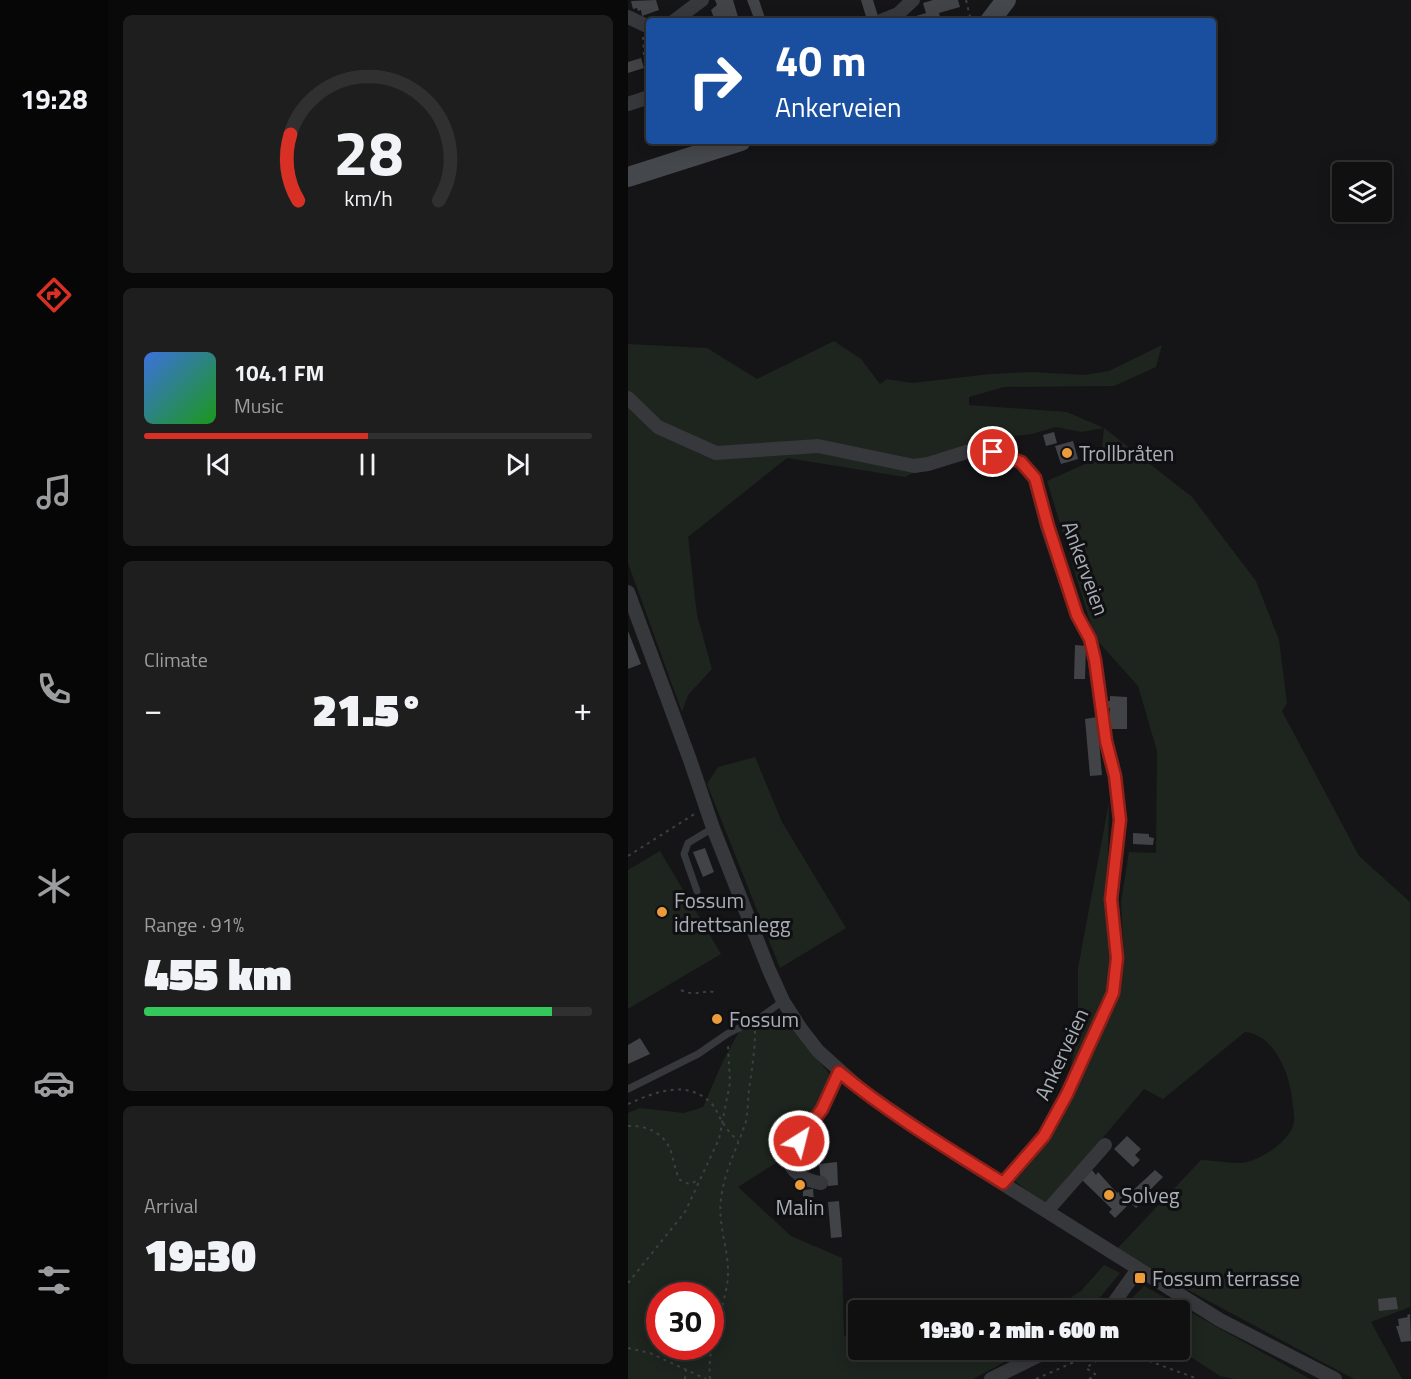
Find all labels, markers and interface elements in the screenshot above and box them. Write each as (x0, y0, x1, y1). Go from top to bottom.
text: 40 m (775, 28, 867, 92)
icon: right (676, 42, 754, 120)
text: 19:28 (20, 78, 88, 119)
text: Ankerveien (775, 86, 902, 127)
text: 28 (333, 104, 403, 199)
map controls (1332, 162, 1392, 222)
button: layers (1332, 162, 1392, 222)
text: km/h (344, 182, 392, 214)
icon: directions (33, 274, 75, 316)
text: 104.1 FM (234, 356, 324, 390)
text: Music (234, 390, 284, 421)
pin (967, 426, 1018, 477)
icon: arrive (976, 435, 1009, 468)
place label: Trollbråten (1079, 437, 1174, 469)
marker: Trollbråten (1060, 446, 1074, 460)
icon: previous (202, 448, 235, 481)
icon: pause (351, 448, 384, 481)
icon: next (501, 448, 534, 481)
icon: music (33, 471, 75, 513)
street label: Ankerveien (1054, 516, 1118, 620)
text: Climate (144, 644, 208, 675)
icon: phone (33, 668, 75, 710)
text: 21.5° (312, 675, 424, 743)
text: − (144, 684, 162, 734)
text: + (574, 684, 592, 734)
icon: climate (33, 865, 75, 907)
place label: Fossum idrettsanlegg (674, 884, 791, 940)
marker: Fossum idrettsanlegg (655, 905, 669, 919)
text: Range · 91% (144, 909, 244, 940)
text: 455 km (144, 939, 292, 1007)
place label: Fossum (729, 1003, 799, 1035)
street label: Ankerveien (1026, 1003, 1096, 1105)
marker: Fossum (710, 1012, 724, 1026)
icon: car (33, 1062, 75, 1104)
position arrow (767, 1109, 831, 1173)
marker: Malin (793, 1178, 807, 1192)
place label: Solveg (1121, 1179, 1180, 1211)
marker: Solveg (1102, 1188, 1116, 1202)
text: Arrival (144, 1190, 198, 1221)
place label: Malin (776, 1191, 824, 1223)
text: 19:30 (144, 1220, 256, 1288)
icon: filters (33, 1259, 75, 1301)
place label: Fossum terrasse (1152, 1262, 1300, 1294)
marker: Fossum terrasse (1133, 1271, 1147, 1285)
speed limit sign: 30 (646, 1282, 724, 1360)
text: 19:30 · 2 min · 600 m (919, 1313, 1119, 1347)

